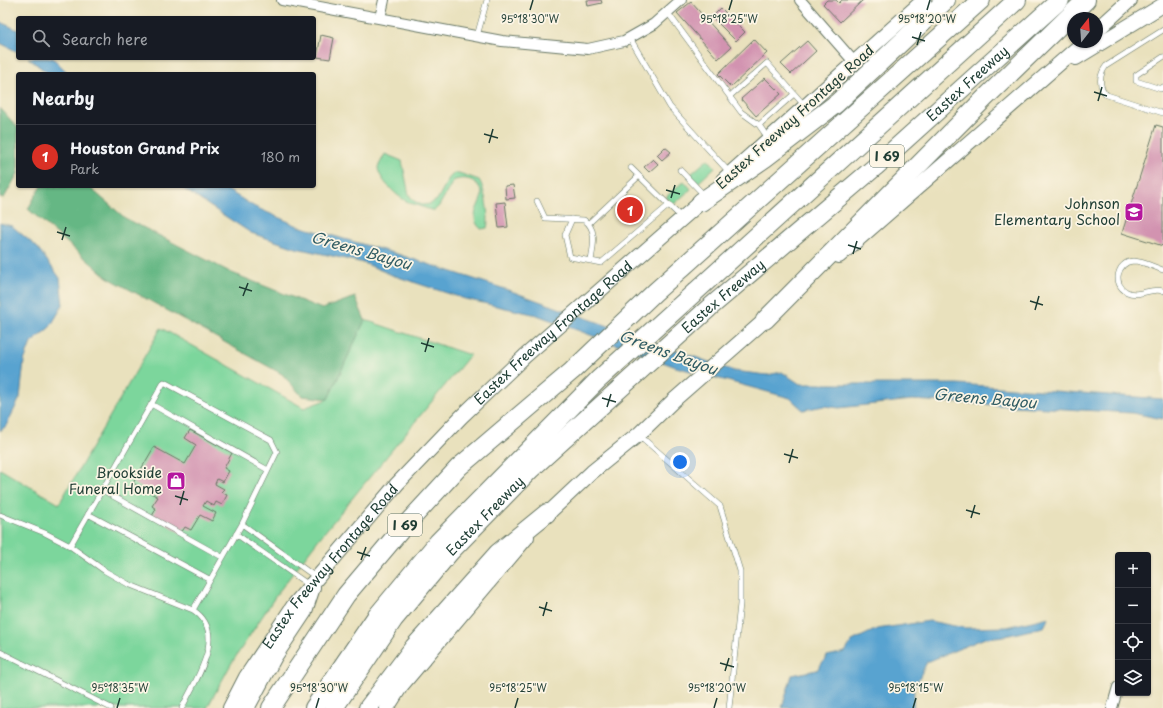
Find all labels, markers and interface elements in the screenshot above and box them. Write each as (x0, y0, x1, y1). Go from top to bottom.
text: 95°18'30"W (501, 11, 560, 26)
text: 95°18'25"W (700, 11, 758, 26)
text: 95°18'20"W (898, 11, 957, 26)
north arrow (1067, 12, 1103, 48)
search box (16, 16, 316, 60)
icon: search (30, 27, 52, 49)
text: Search here (62, 27, 148, 50)
street label: Eastex Freeway Frontage Road (711, 40, 879, 194)
street label: Eastex Freeway (921, 40, 1013, 126)
text: Nearby (32, 85, 94, 111)
text: Houston Grand Prix (70, 136, 220, 159)
road number: I 69 (870, 145, 904, 167)
text: 1 (42, 147, 48, 166)
text: 180 m (261, 147, 300, 166)
text: Park (70, 159, 99, 178)
place label: Johnson Elementary School (994, 193, 1120, 230)
pin: 1 (617, 195, 643, 225)
school or university icon: Johnson Elementary School (1123, 201, 1145, 223)
water label: Greens Bayou (309, 224, 415, 275)
street label: Eastex Freeway (677, 254, 769, 338)
street label: Eastex Freeway Frontage Road (469, 255, 637, 409)
water label: Greens Bayou (616, 323, 722, 380)
water label: Greens Bayou (933, 382, 1039, 414)
your location (670, 452, 690, 472)
place label: Brookside Funeral Home (69, 462, 162, 499)
shop icon: Brookside Funeral Home (165, 470, 187, 492)
street label: Eastex Freeway (441, 471, 529, 560)
street label: Eastex Freeway Frontage Road (257, 479, 403, 653)
road number: I 69 (388, 514, 422, 536)
map controls (1115, 552, 1151, 696)
button: + (1115, 552, 1151, 588)
button: − (1115, 588, 1151, 624)
button: locate (1115, 624, 1151, 660)
button: layers (1115, 660, 1151, 696)
text: 95°18'35"W (92, 680, 149, 695)
text: 95°18'30"W (290, 680, 349, 695)
text: 95°18'25"W (489, 680, 547, 695)
text: 95°18'20"W (688, 680, 747, 695)
text: 95°18'15"W (889, 680, 944, 695)

